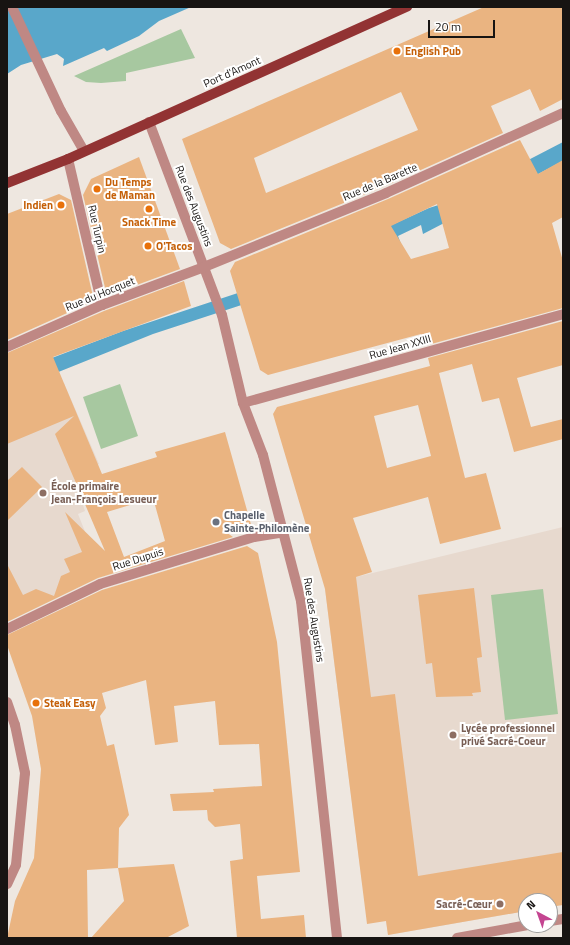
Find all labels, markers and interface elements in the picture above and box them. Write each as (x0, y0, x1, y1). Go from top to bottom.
scale bar (430, 12, 497, 38)
text: 20 m (435, 17, 461, 36)
place label: English Pub (405, 44, 461, 58)
marker: English Pub (392, 46, 402, 56)
street label: Port d'Amont (201, 54, 263, 90)
street label: Rue de la Barette (341, 160, 419, 204)
street label: Rue des Augustins (172, 164, 216, 248)
place label: Du Temps de Maman (105, 176, 155, 202)
marker: Du Temps de Maman (92, 184, 102, 194)
place label: Indien (23, 198, 53, 212)
marker: Indien (56, 200, 66, 210)
street label: Rue Turpin (85, 204, 109, 254)
marker: Snack Time (144, 204, 154, 214)
place label: Snack Time (122, 215, 176, 229)
place label: O'Tacos (156, 239, 192, 253)
marker: O'Tacos (143, 241, 153, 251)
street label: Rue du Hocquet (63, 274, 137, 314)
street label: Rue Jean XXIII (368, 332, 432, 362)
place label: École primaire Jean-François Lesueur (51, 480, 157, 506)
marker: École primaire Jean-François Lesueur (38, 488, 48, 498)
place label: Chapelle Sainte-Philomène (224, 509, 309, 535)
marker: Chapelle Sainte-Philomène (211, 517, 221, 527)
street label: Rue Dupuis (111, 545, 165, 573)
street label: Rue des Augustins (301, 577, 327, 663)
place label: Steak Easy (44, 696, 96, 710)
marker: Steak Easy (31, 698, 41, 708)
place label: Lycée professionnel privé Sacré-Coeur (461, 722, 555, 748)
marker: Lycée professionnel privé Sacré-Coeur (448, 730, 458, 740)
north arrow (518, 893, 558, 933)
text: N (523, 896, 539, 913)
place label: Sacré-Cœur (436, 897, 492, 911)
marker: Sacré-Cœur (495, 899, 505, 909)

